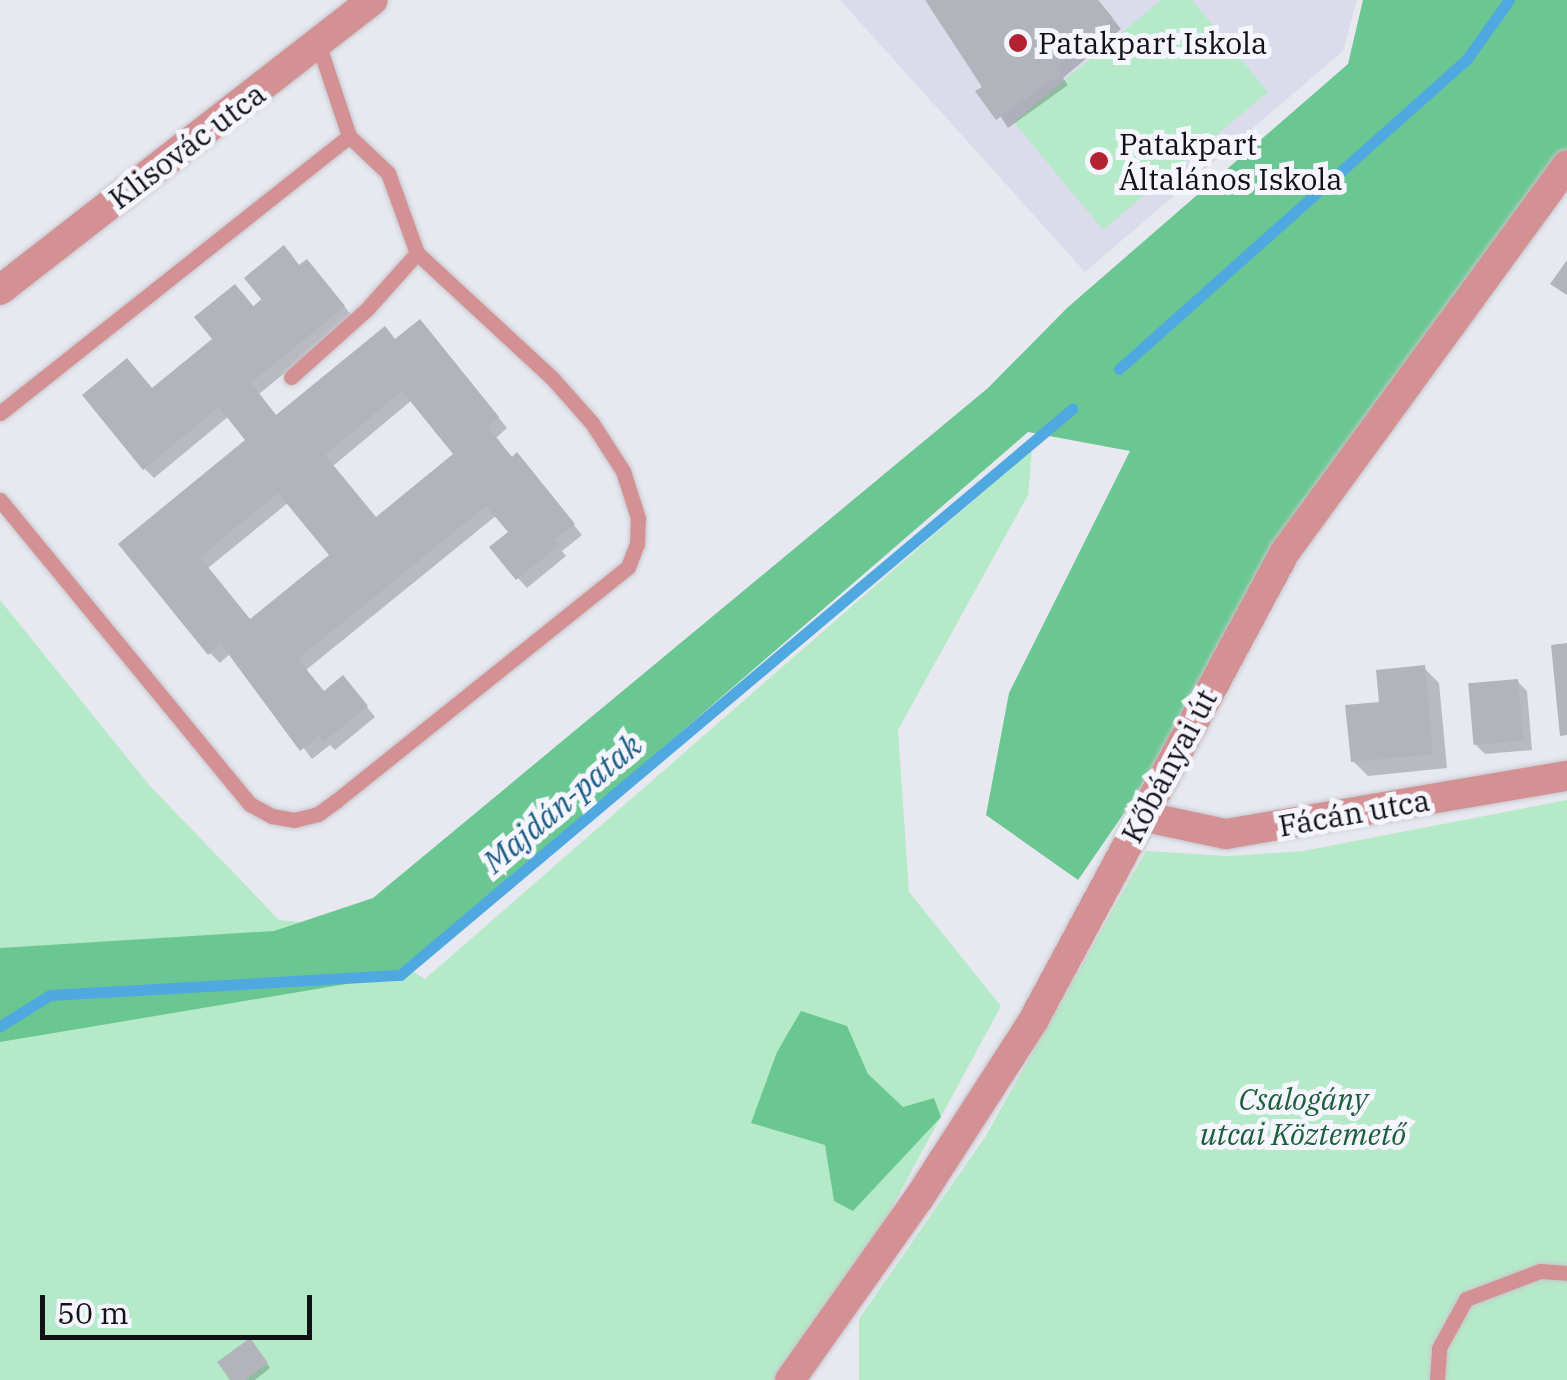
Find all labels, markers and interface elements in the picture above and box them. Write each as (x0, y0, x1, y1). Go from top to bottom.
place label: Patakpart Iskola (1038, 25, 1267, 61)
marker: Patakpart Iskola (1007, 32, 1029, 54)
street label: Klisovác utca (102, 76, 272, 216)
place label: Patakpart Általános Iskola (1119, 126, 1343, 196)
marker: Patakpart Általános Iskola (1088, 150, 1110, 172)
street label: Kőbányai út (1114, 683, 1224, 849)
water label: Majdán-patak (475, 725, 649, 881)
street label: Fácán utca (1276, 782, 1432, 844)
park label: Csalogány utcai Köztemető (1200, 1081, 1406, 1152)
scale bar (45, 1275, 318, 1337)
text: 50 m (57, 1293, 129, 1332)

